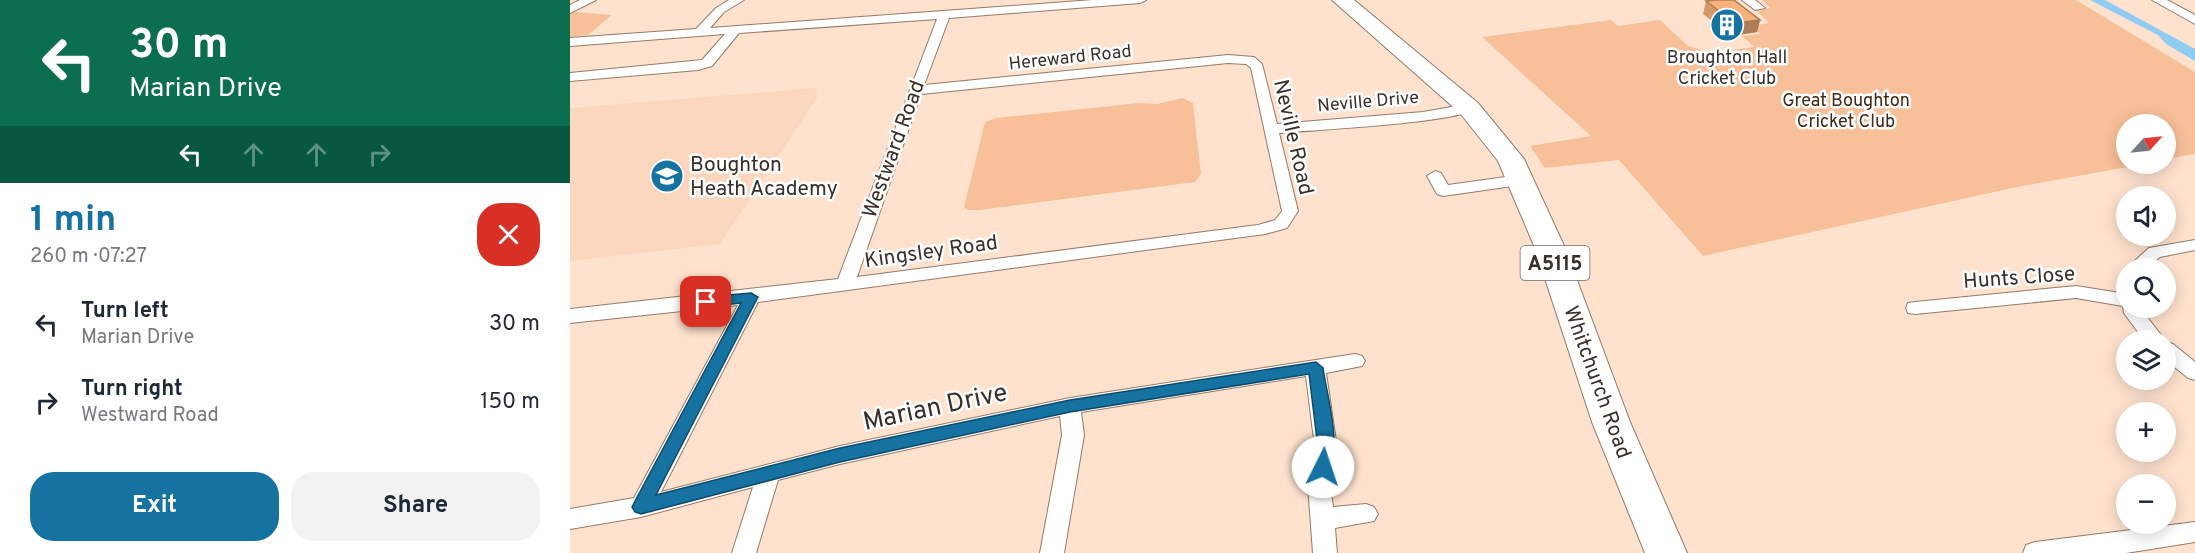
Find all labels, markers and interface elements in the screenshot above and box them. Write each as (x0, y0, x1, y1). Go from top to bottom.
building icon: Broughton Hall Cricket Club (1709, 7, 1745, 43)
text: 30 m (129, 20, 228, 73)
icon: left (30, 24, 108, 102)
street label: Hereward Road (1008, 41, 1133, 76)
place label: Broughton Hall Cricket Club (1667, 47, 1787, 91)
text: Marian Drive (129, 72, 282, 106)
street label: Westward Road (857, 77, 932, 222)
street label: Neville Road (1266, 77, 1319, 198)
street label: Neville Drive (1316, 87, 1420, 118)
park label: Great Boughton Cricket Club (1782, 90, 1910, 134)
north arrow (2116, 114, 2176, 174)
map controls (2116, 114, 2176, 534)
icon: left (174, 138, 207, 171)
icon: ahead (237, 138, 270, 171)
icon: ahead (300, 138, 333, 171)
icon: right (363, 138, 396, 171)
place label: Boughton Heath Academy (690, 152, 838, 203)
school or university icon: Boughton Heath Academy (649, 158, 685, 194)
button: sound (2116, 186, 2176, 246)
text: 1 min (30, 198, 116, 244)
button: close (477, 203, 540, 266)
street label: Kingsley Road (863, 230, 999, 275)
text: 260 m · 07:27 (30, 244, 147, 270)
road number: A5115 (1520, 246, 1590, 280)
button: search (2116, 258, 2176, 318)
street label: Hunts Close (1962, 261, 2076, 296)
pin (680, 276, 731, 327)
icon: arrive (689, 285, 722, 318)
text: Turn left (81, 298, 169, 325)
street label: Whitchurch Road (1556, 303, 1637, 462)
icon: left (30, 308, 63, 341)
text: 30 m (489, 311, 540, 338)
text: Marian Drive (81, 325, 194, 351)
button: layers (2116, 330, 2176, 390)
text: Turn right (81, 376, 183, 403)
street label: Marian Drive (860, 377, 1011, 440)
icon: right (30, 386, 63, 419)
text: 150 m (480, 389, 540, 416)
button: + (2116, 402, 2176, 462)
text: Westward Road (81, 403, 219, 429)
position arrow (1291, 435, 1355, 499)
button: Exit (30, 472, 279, 541)
button: Share (291, 472, 540, 541)
button: − (2116, 474, 2176, 534)

